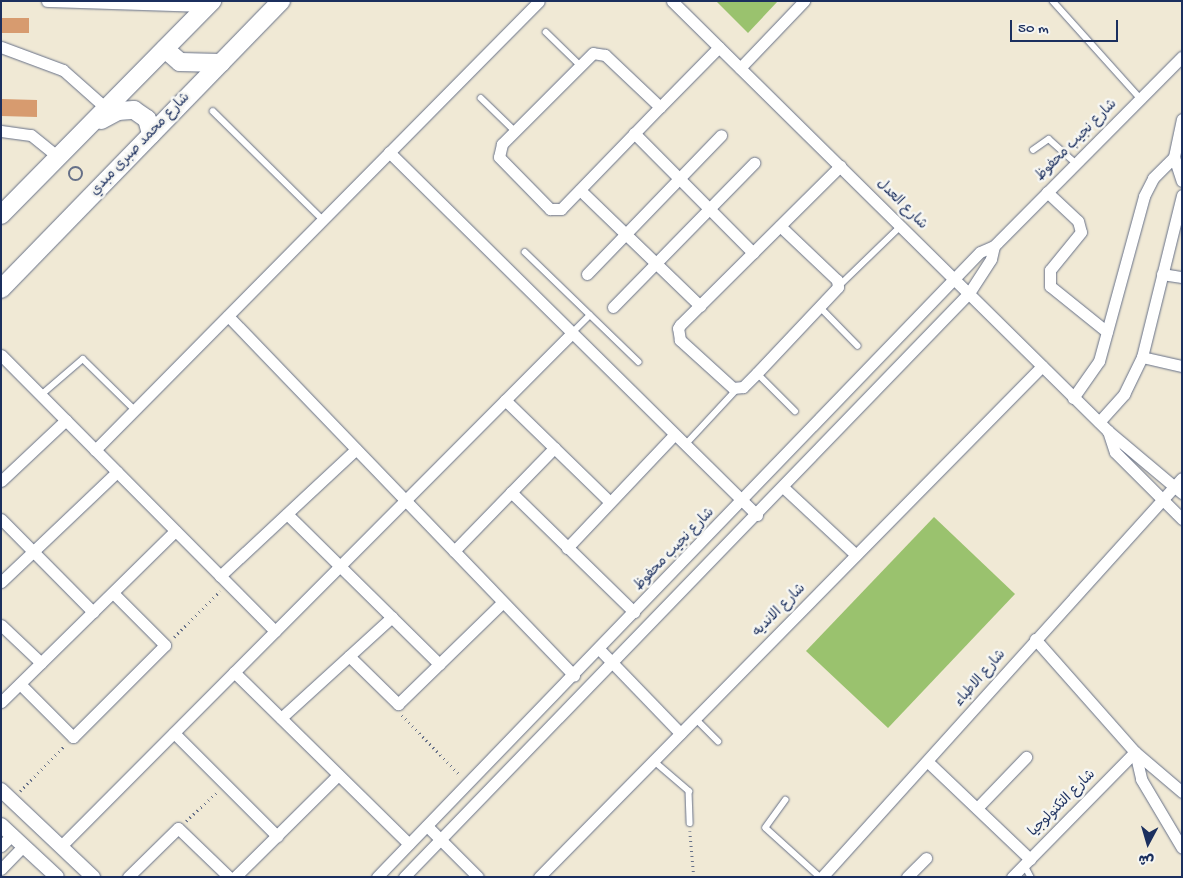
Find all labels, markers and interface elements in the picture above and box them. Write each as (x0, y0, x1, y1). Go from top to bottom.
scale bar (1013, 10, 1120, 42)
text: 50 m (1018, 20, 1049, 38)
street label: شارع محمد صبرى مبدي (87, 90, 195, 200)
street label: شارع نجيب محفوظ (1033, 97, 1121, 185)
street label: شارع العدل (872, 176, 930, 234)
street label: شارع نجيب محفوظ (631, 505, 719, 595)
street label: شارع الانديه (750, 581, 810, 641)
street label: شارع الاطباء (952, 647, 1010, 711)
street label: شارع التكنولوجيا (1026, 767, 1100, 841)
north arrow (1123, 818, 1173, 868)
text: ش (1138, 849, 1155, 868)

